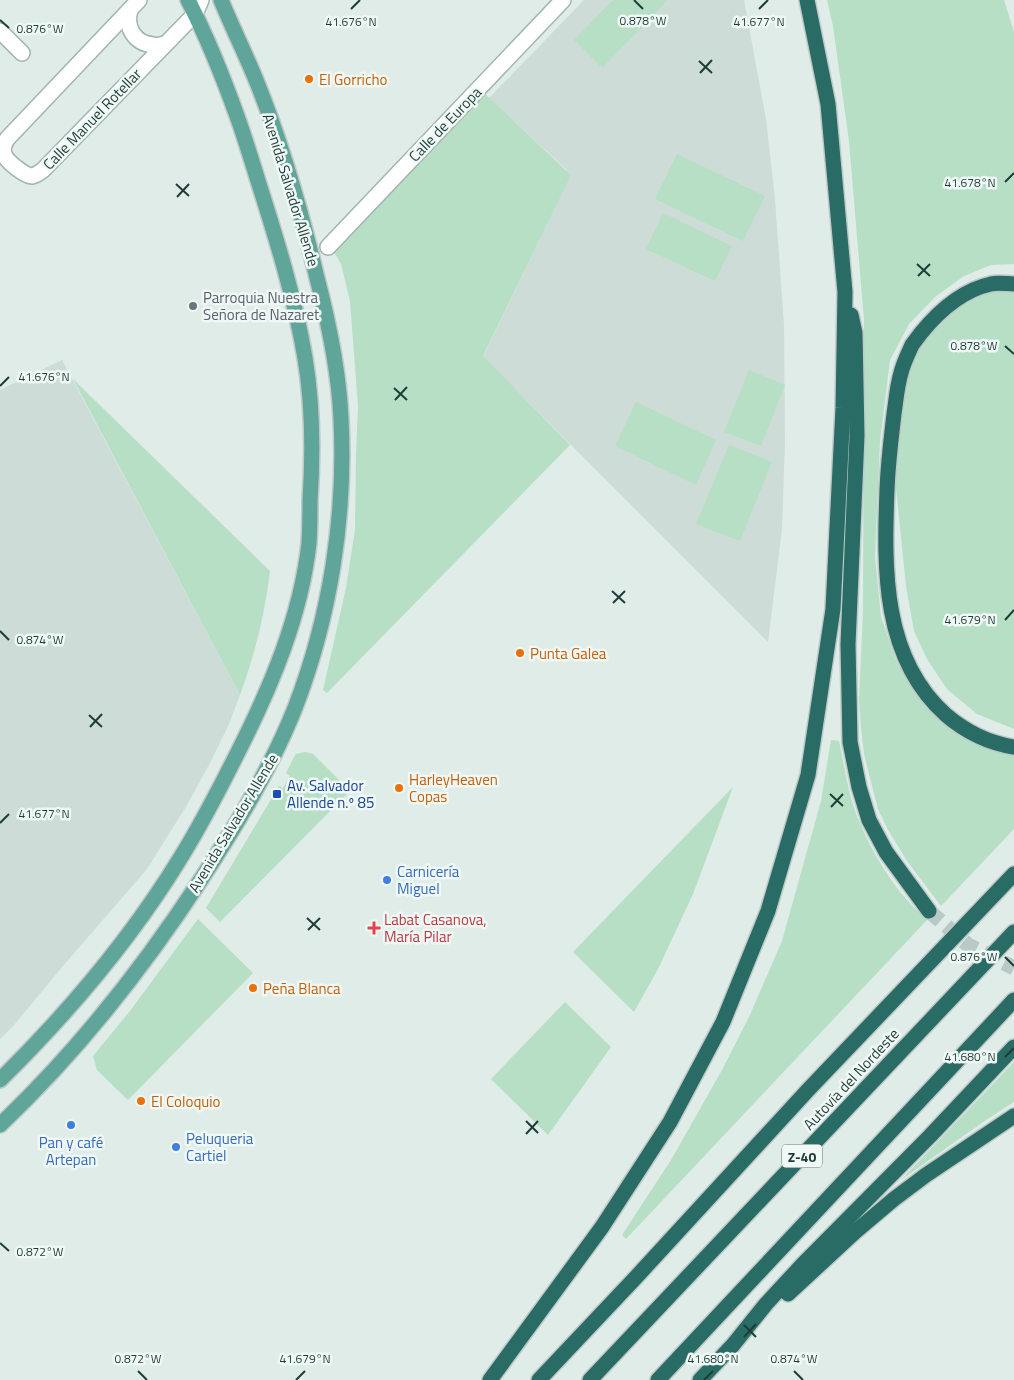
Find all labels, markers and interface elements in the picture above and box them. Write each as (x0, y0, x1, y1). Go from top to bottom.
text: 0.878°W (620, 11, 667, 30)
text: 41.676°N (325, 12, 377, 31)
text: 41.677°N (733, 12, 785, 31)
text: 0.876°W (17, 19, 64, 38)
street label: Calle Manuel Rotellar (37, 63, 147, 175)
place label: El Gorricho (319, 68, 387, 91)
marker: El Gorricho (303, 73, 315, 85)
street label: Calle de Europa (403, 81, 487, 167)
street label: Avenida Salvador Allende (257, 111, 325, 269)
text: 41.678°N (944, 173, 996, 192)
place label: Parroquia Nuestra Señora de Nazaret (203, 286, 320, 326)
marker: Parroquia Nuestra Señora de Nazaret (187, 300, 199, 312)
text: 0.878°W (951, 336, 998, 355)
text: 41.676°N (18, 367, 70, 386)
text: 41.679°N (944, 610, 996, 629)
text: 0.874°W (17, 630, 64, 649)
place label: Punta Galea (530, 642, 607, 665)
marker: Punta Galea (514, 647, 526, 659)
street label: Avenida Salvador Allende (182, 749, 284, 897)
place label: HarleyHeaven Copas (409, 768, 498, 808)
place label: Av. Salvador Allende n.º 85 (287, 774, 374, 814)
marker: HarleyHeaven Copas (393, 782, 405, 794)
marker: Av. Salvador Allende n.º 85 (271, 788, 283, 800)
text: 41.677°N (18, 804, 70, 823)
place label: Carnicería Miguel (397, 860, 460, 900)
marker: Carnicería Miguel (381, 874, 393, 886)
place label: Labat Casanova, María Pilar (384, 908, 487, 948)
marker: Labat Casanova, María Pilar (368, 922, 380, 934)
text: 0.876°W (951, 947, 998, 966)
place label: Peña Blanca (263, 977, 341, 1000)
marker: Peña Blanca (247, 982, 259, 994)
street label: Autovía del Nordeste (798, 1023, 904, 1135)
text: 41.680°N (944, 1047, 996, 1066)
place label: El Coloquio (151, 1090, 221, 1113)
marker: El Coloquio (135, 1095, 147, 1107)
marker: Pan y café Artepan (65, 1119, 77, 1131)
place label: Peluqueria Cartiel (186, 1127, 254, 1167)
place label: Pan y café Artepan (39, 1131, 103, 1171)
marker: Peluqueria Cartiel (170, 1141, 182, 1153)
road number: Z-40 (782, 1144, 822, 1168)
text: 0.872°W (17, 1242, 64, 1261)
text: 0.872°W (115, 1349, 162, 1368)
text: 41.679°N (279, 1349, 331, 1368)
text: 41.680°N (687, 1349, 739, 1368)
text: 0.874°W (771, 1349, 818, 1368)

